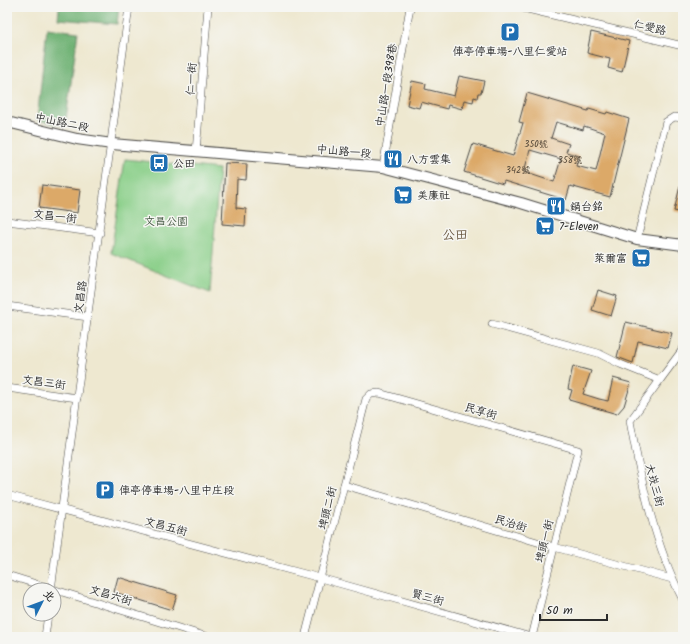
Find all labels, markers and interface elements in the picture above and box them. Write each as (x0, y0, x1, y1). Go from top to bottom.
street label: 仁愛路 (632, 15, 668, 40)
parking icon: 俥亭停車場-八里仁愛站 (499, 21, 521, 43)
street label: 中山路一段398巷 (372, 42, 402, 128)
place label: 俥亭停車場-八里仁愛站 (452, 43, 568, 61)
street label: 仁一街 (182, 61, 202, 96)
street label: 中山路二段 (33, 108, 91, 137)
house number: 350號 (524, 137, 548, 152)
street label: 中山路一段 (316, 141, 372, 163)
restaurant icon: 八方雲集 (382, 148, 404, 170)
place label: 八方雲集 (407, 151, 451, 169)
bus stop icon: 公田 (148, 152, 170, 174)
house number: 358號 (558, 153, 582, 168)
place label: 公田 (173, 155, 195, 173)
house number: 342號 (506, 163, 530, 178)
supermarket icon: 美廉社 (392, 184, 414, 206)
place label: 美廉社 (417, 187, 450, 205)
restaurant icon: 鍋台銘 (545, 195, 567, 217)
place label: 鍋台銘 (570, 198, 603, 216)
street label: 文昌一街 (32, 205, 79, 229)
park label: 文昌公園 (144, 213, 188, 231)
supermarket icon: 7-Eleven (534, 215, 556, 237)
place label: 7-Eleven (559, 218, 599, 236)
district label: 公田 (442, 225, 468, 246)
supermarket icon: 萊爾富 (630, 247, 652, 269)
place label: 萊爾富 (594, 250, 627, 268)
street label: 文昌路 (70, 280, 92, 315)
street label: 文昌三街 (21, 371, 68, 395)
street label: 民享街 (462, 399, 500, 425)
street label: 大崁三街 (640, 462, 669, 510)
parking icon: 俥亭停車場-八里中庄段 (94, 479, 116, 501)
place label: 俥亭停車場-八里中庄段 (119, 482, 234, 500)
street label: 埤頭二街 (314, 484, 342, 532)
street label: 民治街 (492, 511, 530, 538)
street label: 文昌五街 (142, 513, 190, 542)
street label: 埤頭一街 (531, 517, 559, 565)
street label: 文昌六街 (87, 581, 135, 611)
north arrow (22, 582, 62, 622)
street label: 賢三街 (409, 585, 447, 611)
text: 北 (38, 586, 59, 606)
scale bar (540, 596, 607, 622)
text: 50 m (546, 601, 573, 620)

